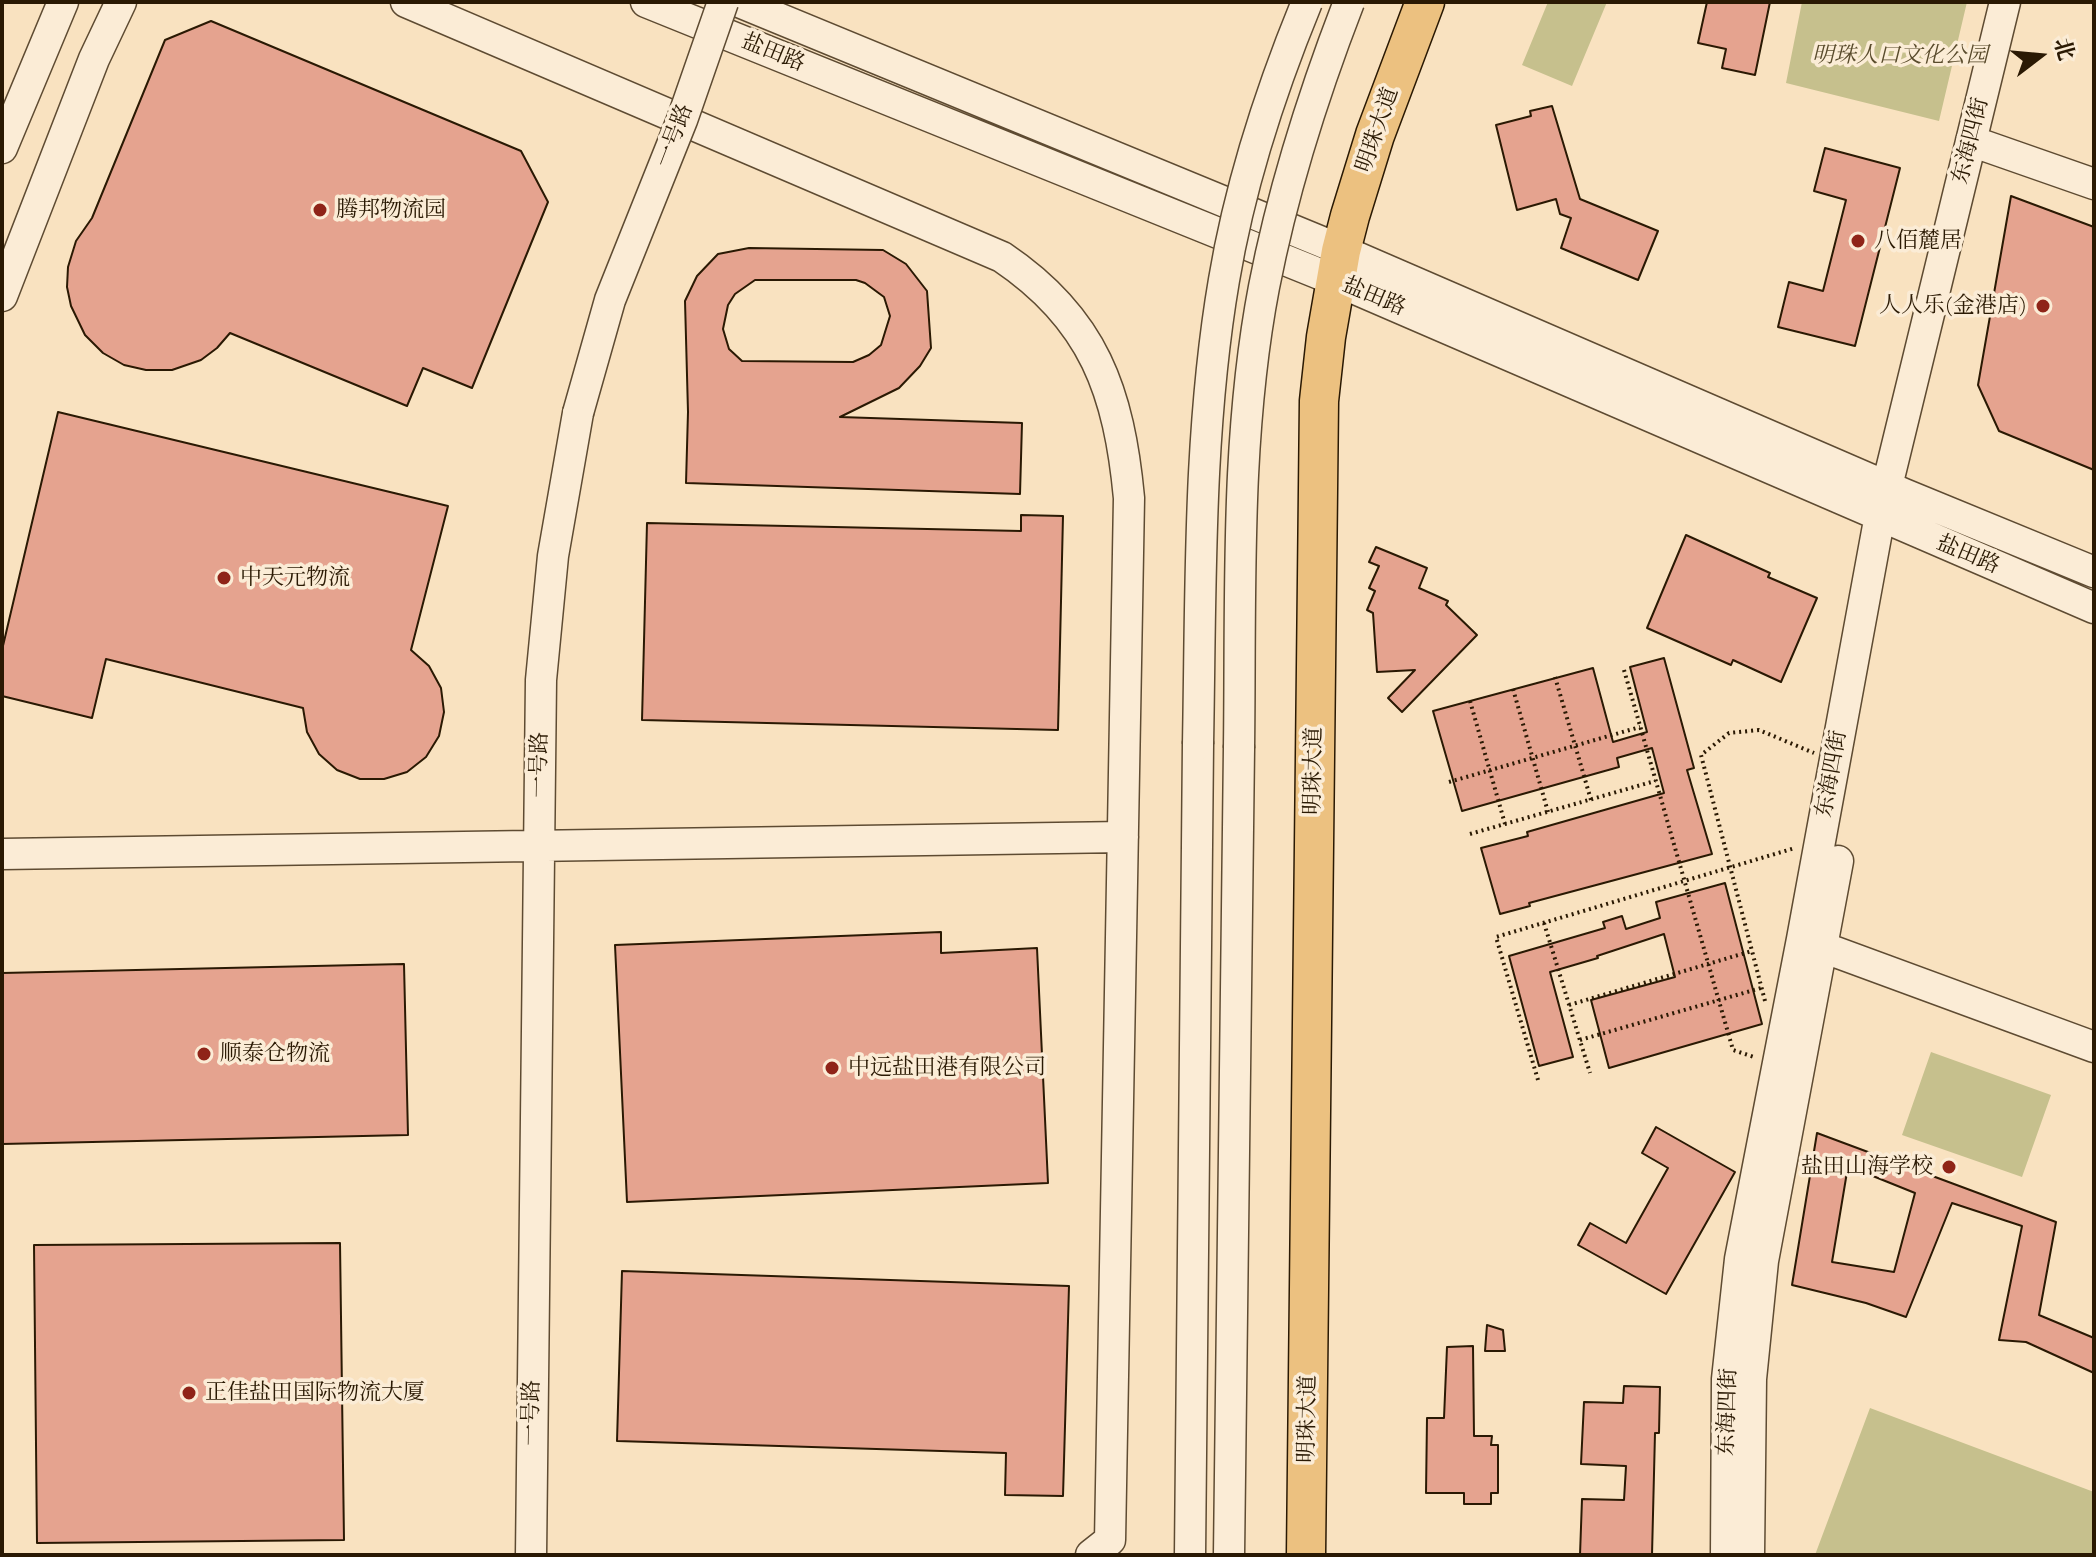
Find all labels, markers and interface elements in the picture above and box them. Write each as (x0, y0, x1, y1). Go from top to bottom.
north arrow (2000, 16, 2080, 96)
street label: 盐田路 (737, 28, 809, 78)
text: 北 (2049, 36, 2077, 63)
park label: 明珠人口文化公园 (1812, 43, 1988, 69)
street label: 明珠大道 (1351, 84, 1405, 176)
street label: 东海四街 (1948, 95, 1994, 187)
street label: 一号路 (651, 100, 699, 172)
place label: 腾邦物流园 (336, 197, 446, 223)
marker: 腾邦物流园 (311, 201, 329, 219)
place label: 八佰麓居 (1874, 228, 1962, 254)
marker: 八佰麓居 (1849, 232, 1867, 250)
street label: 盐田路 (1338, 272, 1410, 322)
place label: 人人乐(金港店) (1879, 293, 2027, 319)
marker: 人人乐(金港店) (2034, 297, 2052, 315)
street label: 盐田路 (1932, 530, 2004, 580)
place label: 中天元物流 (240, 565, 350, 591)
marker: 中天元物流 (215, 569, 233, 587)
street label: 明珠大道 (1300, 727, 1328, 815)
street label: 东海四街 (1811, 728, 1853, 820)
street label: 一号路 (526, 732, 554, 798)
place label: 顺泰仓物流 (220, 1041, 330, 1067)
marker: 顺泰仓物流 (195, 1045, 213, 1063)
place label: 中远盐田港有限公司 (848, 1055, 1046, 1081)
marker: 中远盐田港有限公司 (823, 1059, 841, 1077)
place label: 盐田山海学校 (1801, 1154, 1933, 1180)
marker: 盐田山海学校 (1940, 1158, 1958, 1176)
street label: 东海四街 (1713, 1368, 1743, 1456)
street label: 明珠大道 (1294, 1375, 1322, 1463)
place label: 正佳盐田国际物流大厦 (205, 1380, 425, 1406)
street label: 一号路 (518, 1380, 546, 1446)
marker: 正佳盐田国际物流大厦 (180, 1384, 198, 1402)

